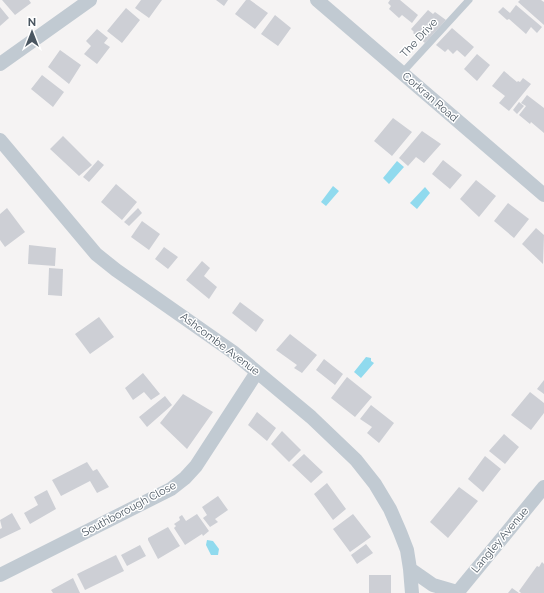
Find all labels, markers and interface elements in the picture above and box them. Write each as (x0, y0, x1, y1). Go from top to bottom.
north arrow (12, 12, 52, 52)
street label: The Drive (398, 15, 441, 60)
text: N (28, 16, 36, 29)
street label: Corkran Road (400, 69, 461, 125)
street label: Ashcombe Avenue (178, 310, 263, 378)
street label: Southborough Close (80, 478, 179, 539)
street label: Langley Avenue (469, 504, 532, 575)

